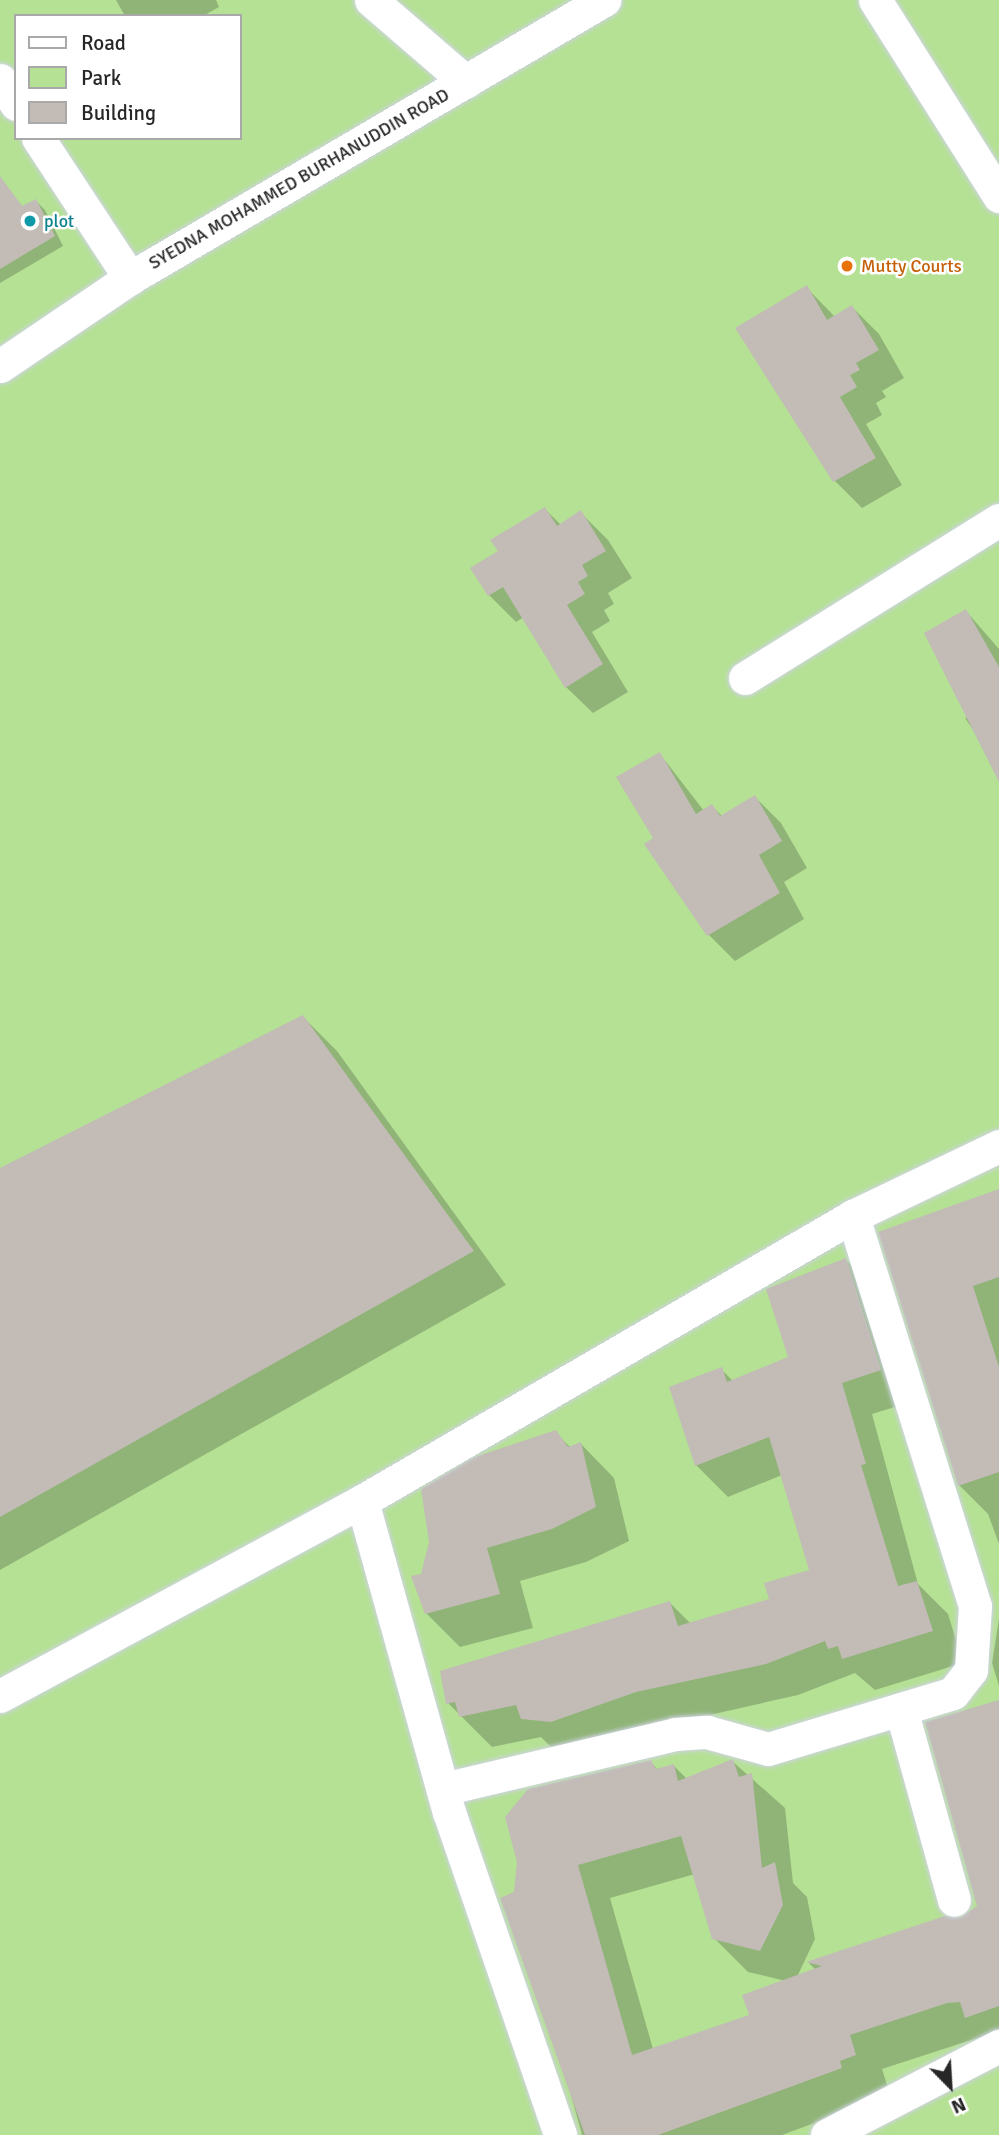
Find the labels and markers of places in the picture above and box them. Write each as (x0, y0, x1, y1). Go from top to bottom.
place label: plot (44, 210, 74, 232)
marker: plot (22, 213, 38, 229)
place label: Mutty Courts (861, 255, 962, 277)
marker: Mutty Courts (839, 258, 855, 274)

